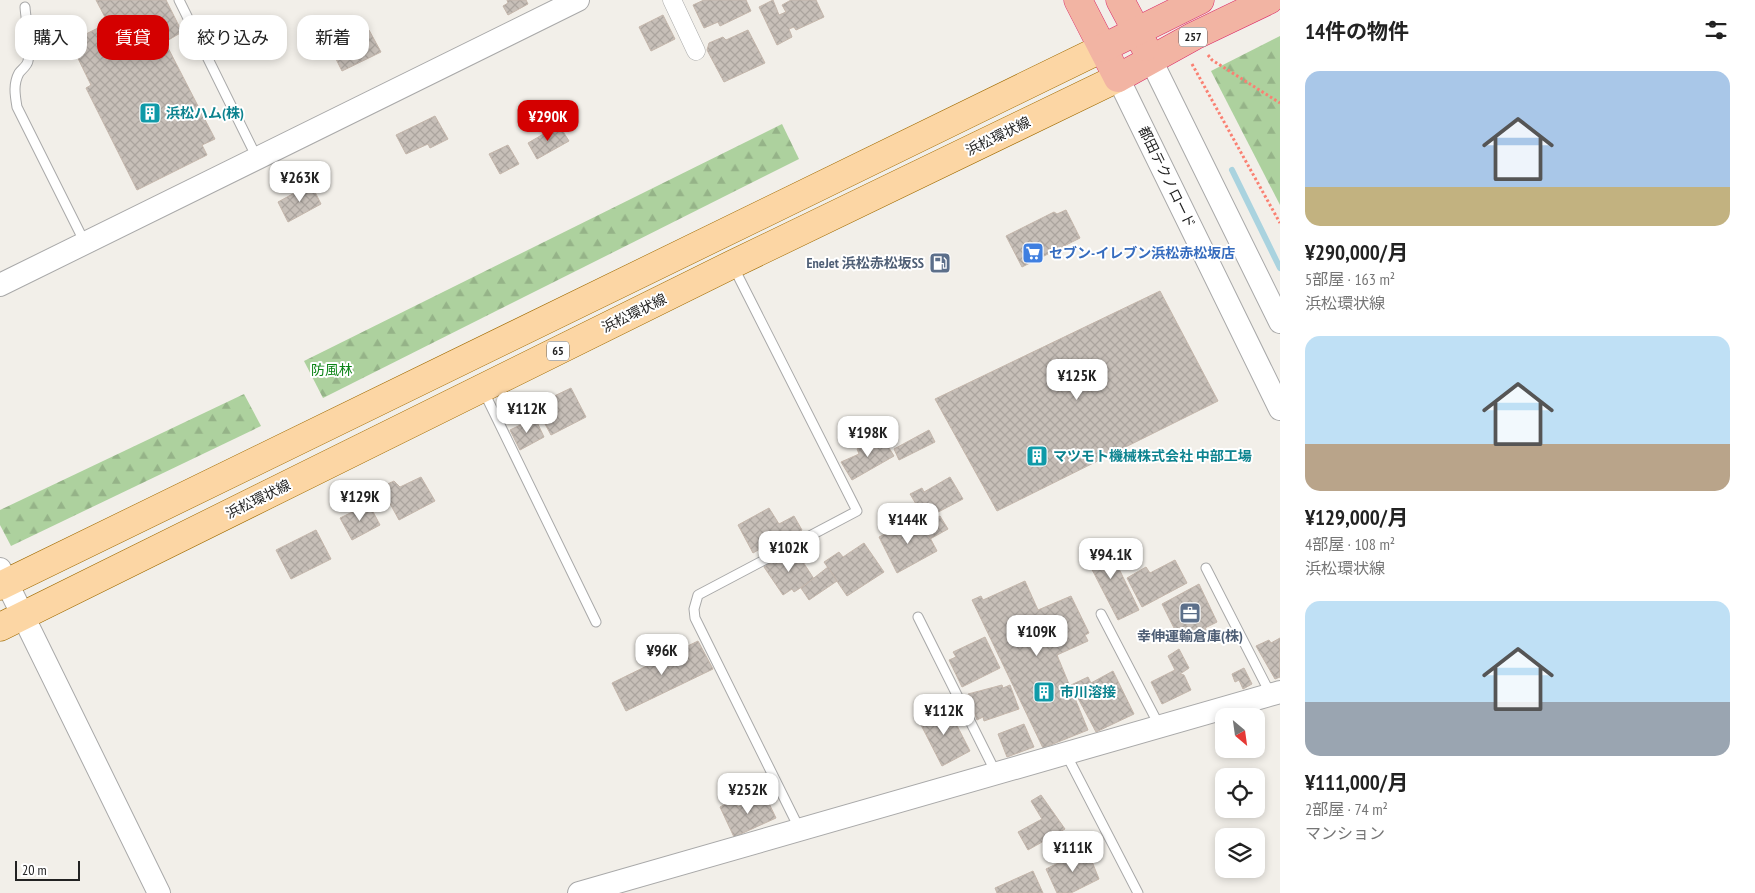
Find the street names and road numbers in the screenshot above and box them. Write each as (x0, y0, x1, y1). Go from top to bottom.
road number: 257 (1179, 28, 1207, 46)
street label: 浜松環状線 (963, 113, 1033, 159)
street label: 都田テクノロード (1135, 123, 1199, 231)
street label: 浜松環状線 (599, 290, 669, 336)
road number: 65 (547, 342, 569, 361)
street label: 浜松環状線 (223, 476, 293, 522)

